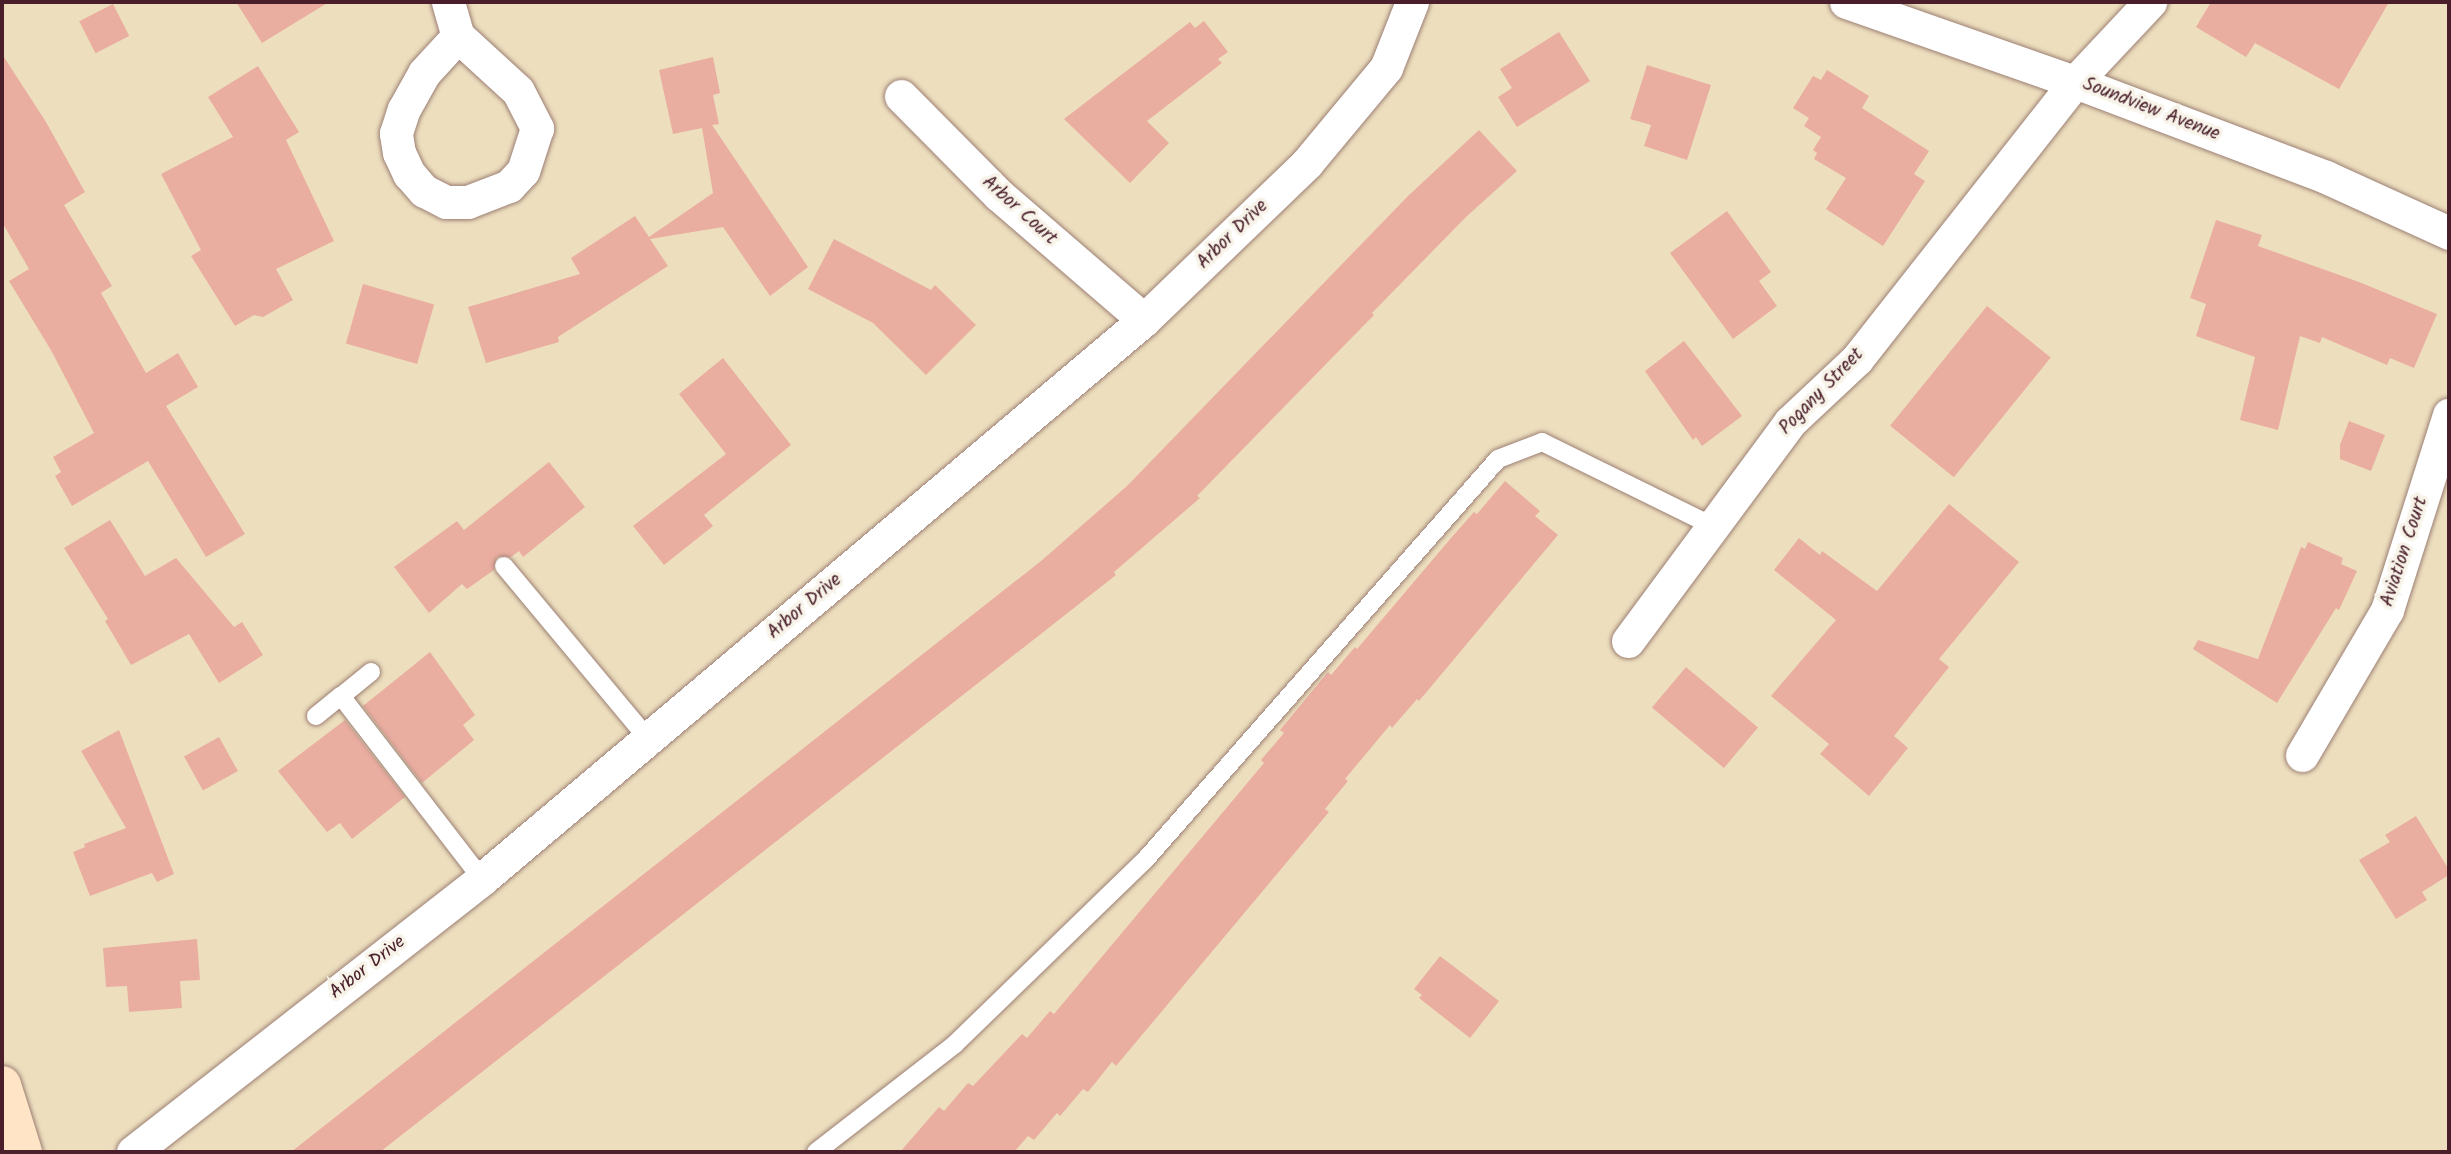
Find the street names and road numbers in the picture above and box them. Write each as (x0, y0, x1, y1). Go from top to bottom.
street label: Soundview Avenue (2079, 73, 2223, 147)
street label: Arbor Court (977, 171, 1061, 251)
street label: Arbor Drive (1193, 196, 1273, 274)
street label: Pogany Street (1775, 344, 1869, 440)
street label: Aviation Court (2377, 494, 2433, 610)
street label: Arbor Drive (763, 569, 847, 645)
street label: Arbor Drive (326, 931, 410, 1005)

